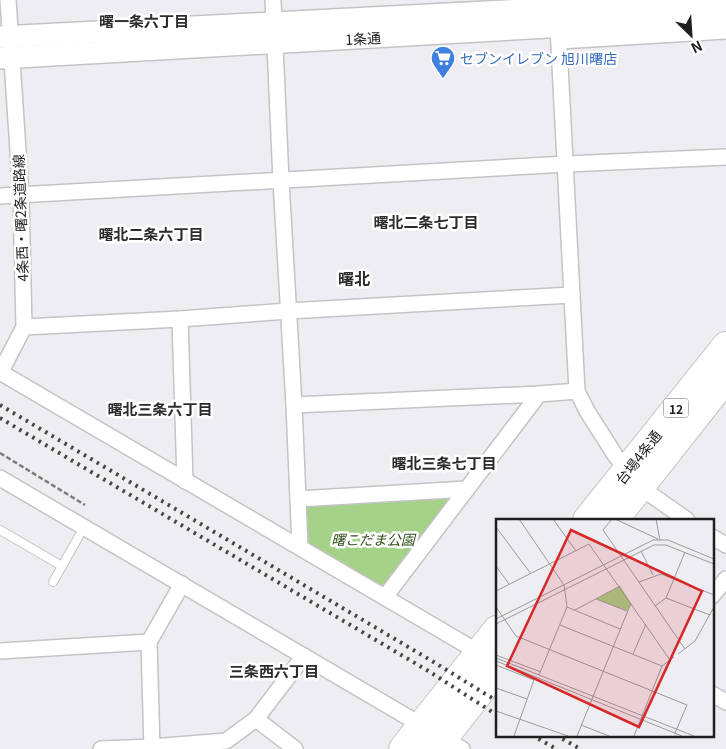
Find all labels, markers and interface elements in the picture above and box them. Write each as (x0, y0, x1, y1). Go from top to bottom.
district label: 曙一条六丁目 (99, 10, 189, 31)
north arrow (666, 10, 716, 60)
street label: 1条通 (345, 27, 381, 49)
text: N (688, 36, 706, 59)
supermarket icon: セブンイレブン 旭川曙店 (430, 45, 456, 79)
place label: セブンイレブン 旭川曙店 (460, 48, 617, 68)
street label: 4条西・曙2条道路線 (8, 154, 32, 282)
district label: 曙北二条七丁目 (373, 211, 479, 232)
district label: 曙北二条六丁目 (98, 223, 204, 244)
district label: 曙北 (338, 266, 370, 290)
district label: 曙北三条六丁目 (107, 398, 213, 419)
road number: 12 (664, 398, 688, 418)
street label: 台場4条通 (610, 426, 666, 488)
district label: 曙北三条七丁目 (391, 452, 497, 473)
inset map (496, 519, 714, 736)
park label: 曙こだま公園 (331, 529, 417, 549)
district label: 三条西六丁目 (229, 660, 319, 681)

